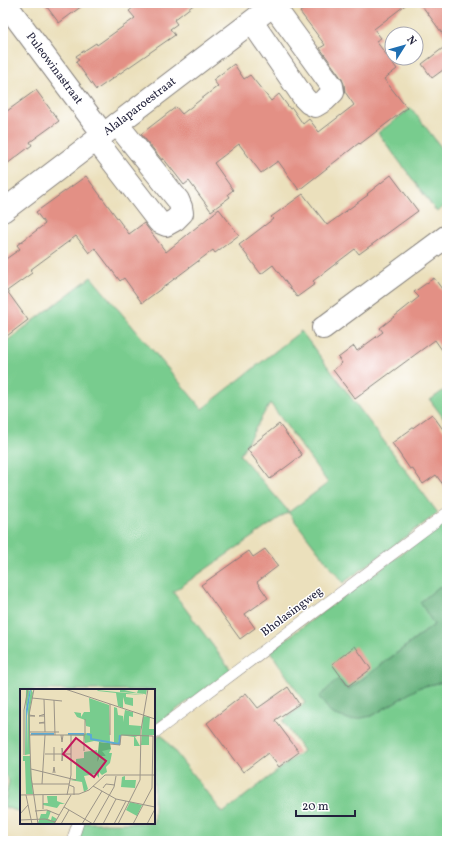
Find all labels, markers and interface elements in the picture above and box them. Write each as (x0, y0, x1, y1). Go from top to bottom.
north arrow (384, 26, 424, 66)
street label: Puleowinastraat (22, 30, 86, 108)
text: N (402, 33, 419, 49)
street label: Alalaparoestraat (100, 74, 180, 140)
street label: Bholasingweg (258, 583, 326, 641)
inset map (20, 689, 155, 824)
scale bar (296, 792, 355, 818)
text: 20 m (302, 799, 329, 815)

